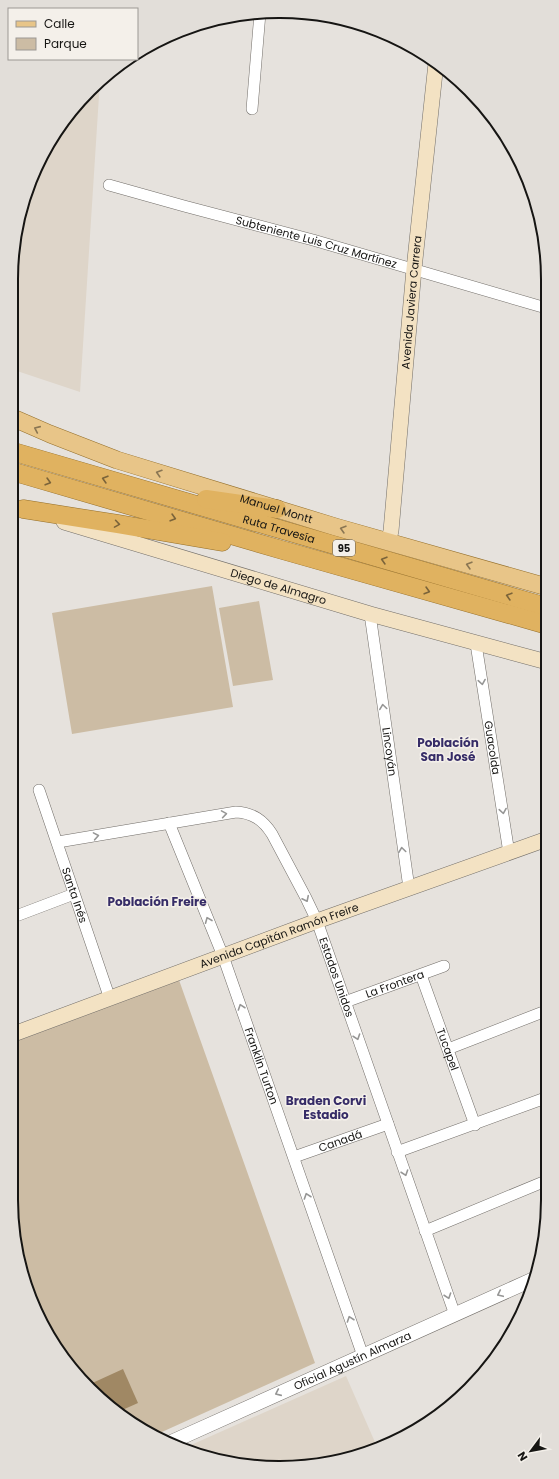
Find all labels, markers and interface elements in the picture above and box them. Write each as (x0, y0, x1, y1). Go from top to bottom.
legend (8, 8, 138, 60)
text: Calle (44, 15, 75, 32)
text: Parque (44, 35, 87, 52)
street label: Subteniente Luis Cruz Martínez (234, 212, 399, 272)
street label: Avenida Javiera Carrera (397, 235, 426, 370)
one-way arrow (34, 426, 42, 434)
one-way arrow (156, 469, 163, 478)
one-way arrow (102, 475, 109, 484)
one-way arrow (45, 477, 52, 486)
street label: Manuel Montt (238, 490, 315, 527)
street label: Ruta Travesía (241, 511, 317, 547)
one-way arrow (169, 513, 176, 522)
one-way arrow (114, 519, 120, 528)
one-way arrow (340, 526, 347, 534)
road number: 95 (333, 540, 355, 556)
one-way arrow (381, 556, 388, 565)
one-way arrow (465, 561, 472, 570)
street label: Diego de Almagro (229, 565, 328, 608)
one-way arrow (424, 587, 430, 595)
one-way arrow (506, 592, 513, 601)
one-way arrow (477, 679, 486, 685)
one-way arrow (379, 704, 388, 710)
street label: Guacolda (480, 720, 505, 776)
street label: Lincoyán (378, 726, 401, 777)
district label: Población San José (417, 734, 479, 765)
one-way arrow (498, 808, 506, 814)
one-way arrow (221, 810, 227, 819)
one-way arrow (93, 832, 99, 840)
one-way arrow (398, 847, 407, 853)
street label: Santa Inés (58, 865, 92, 925)
district label: Población Freire (107, 893, 207, 910)
one-way arrow (301, 895, 309, 902)
street label: Avenida Capitán Ramón Freire (197, 899, 361, 972)
one-way arrow (205, 917, 213, 924)
street label: Estados Unidos (315, 935, 358, 1019)
street label: La Frontera (363, 966, 426, 1002)
one-way arrow (238, 1004, 246, 1011)
street label: Franklin Turton (241, 1025, 282, 1107)
street label: Tucapel (433, 1026, 463, 1073)
one-way arrow (353, 1034, 361, 1041)
district label: Braden Corvi Estadio (286, 1092, 366, 1123)
street label: Canadá (316, 1126, 364, 1156)
one-way arrow (400, 1170, 409, 1177)
one-way arrow (304, 1193, 312, 1200)
one-way arrow (497, 1289, 504, 1297)
one-way arrow (443, 1292, 452, 1299)
one-way arrow (347, 1315, 355, 1322)
street label: Oficial Agustín Almarza (291, 1327, 414, 1394)
one-way arrow (275, 1388, 283, 1396)
north arrow (511, 1431, 551, 1471)
text: N (514, 1449, 531, 1464)

